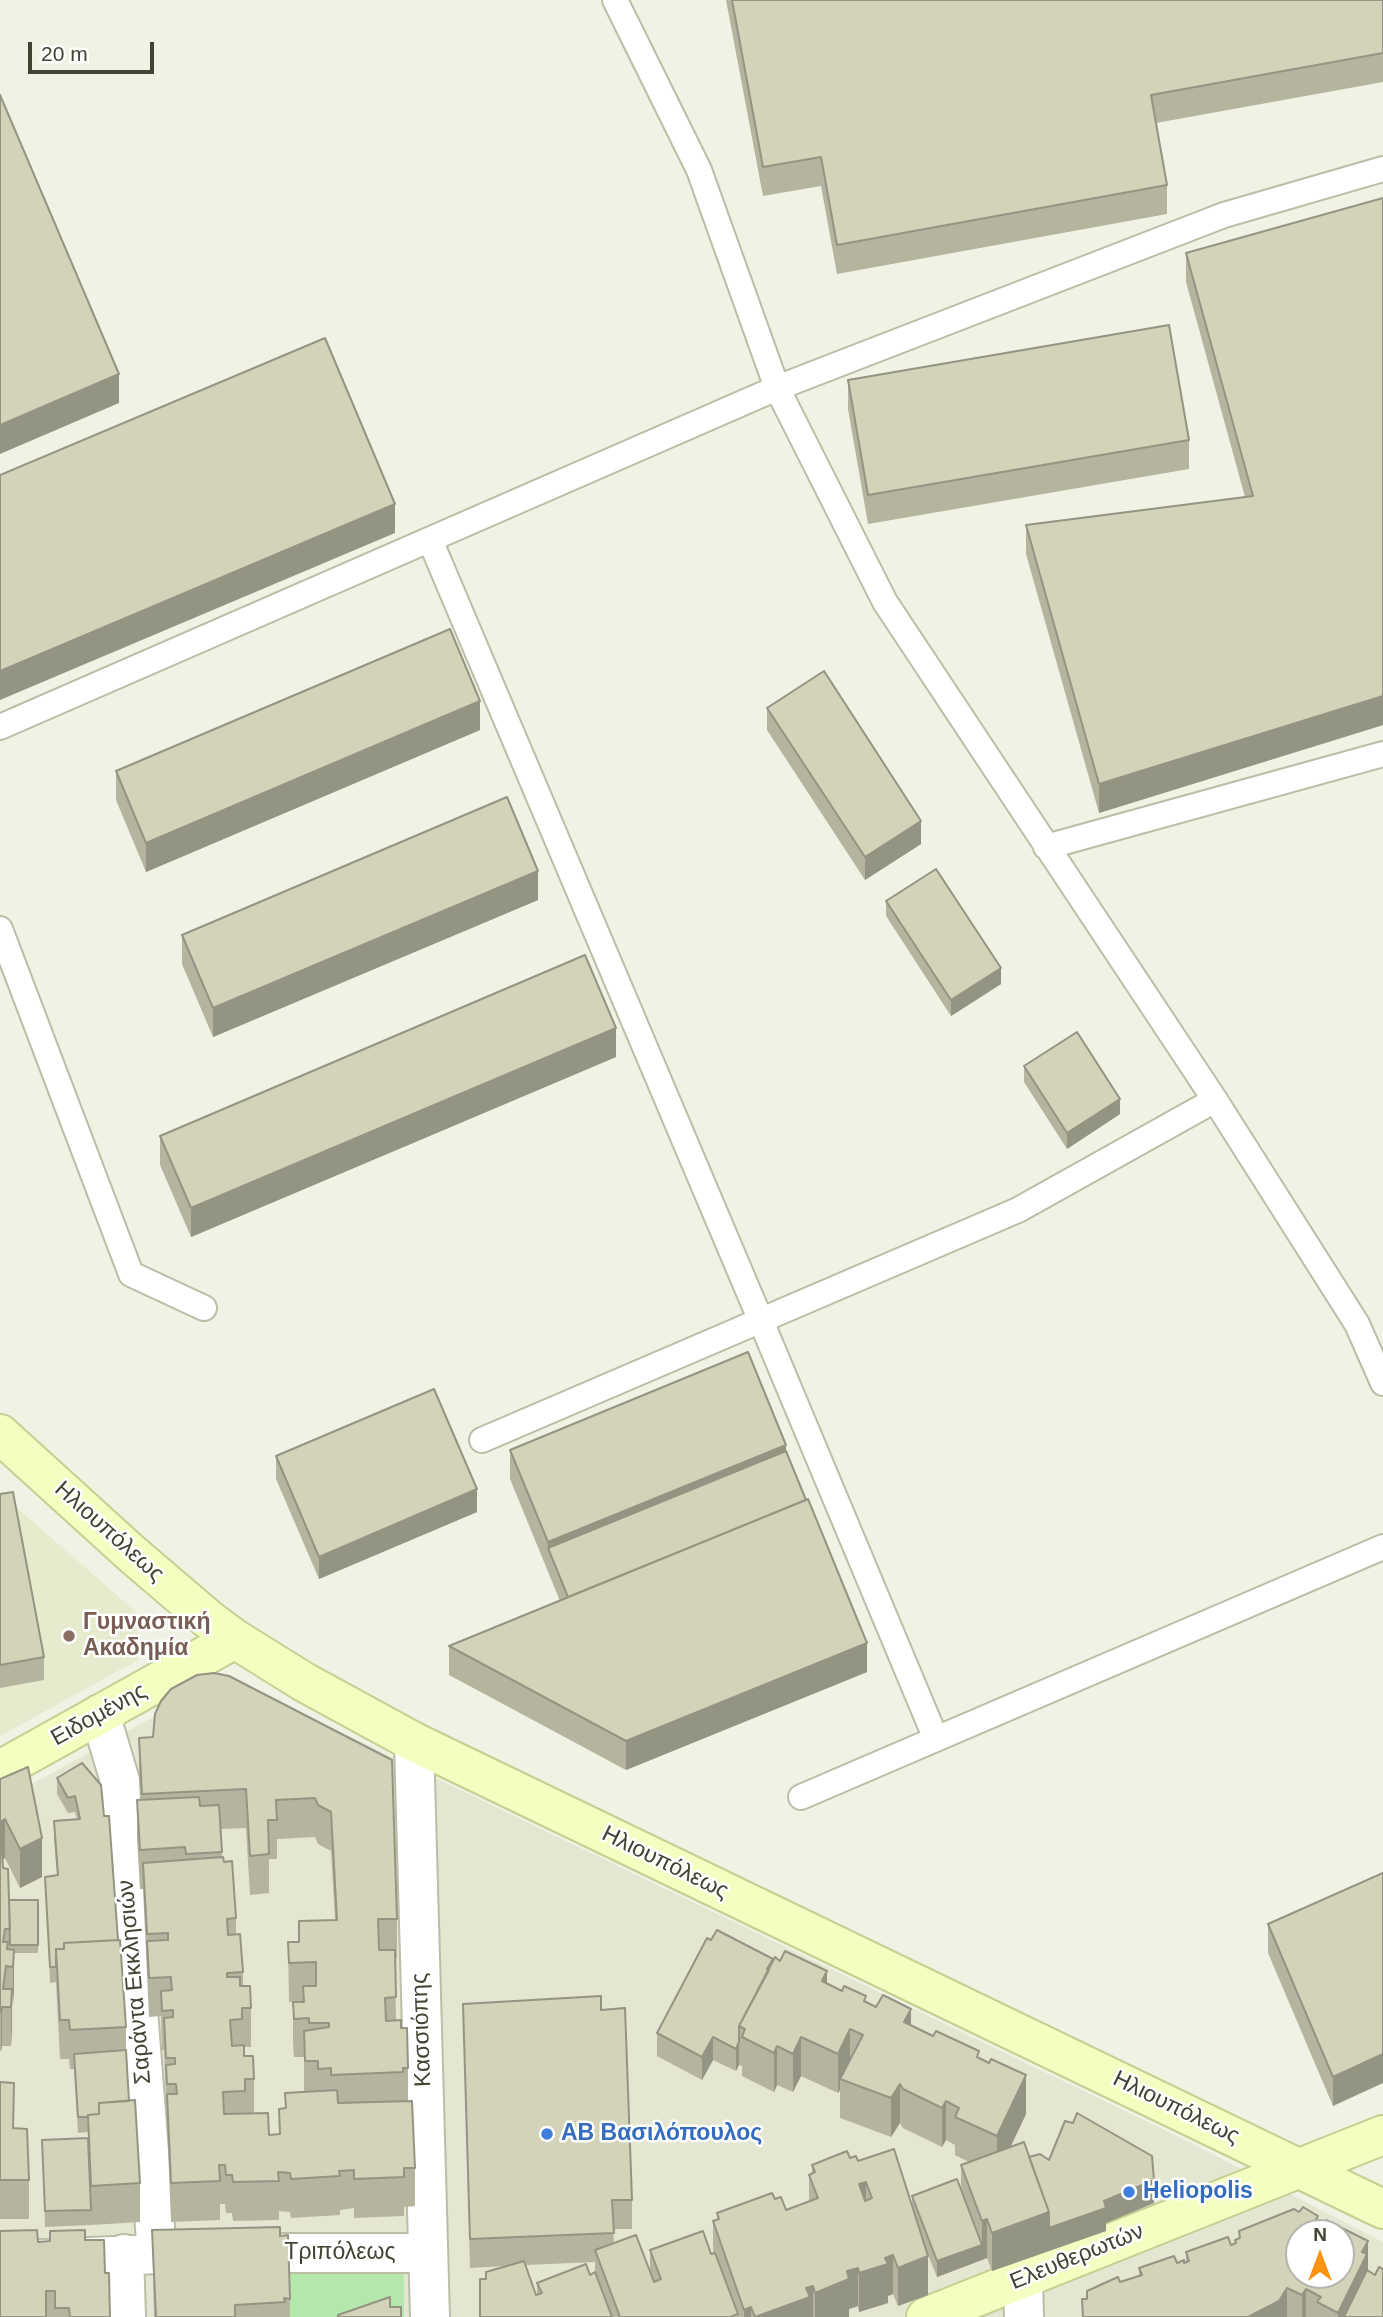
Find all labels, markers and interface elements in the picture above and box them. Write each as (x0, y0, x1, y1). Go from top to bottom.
scale bar (32, 28, 158, 72)
text: 20 m (41, 42, 88, 65)
street label: Ηλιουπόλεως (49, 1476, 169, 1588)
place label: Γυμναστική Ακαδημία (83, 1609, 210, 1663)
marker: Γυμναστική Ακαδημία (61, 1628, 77, 1644)
street label: Ειδομένης (46, 1677, 152, 1753)
street label: Ηλιουπόλεως (597, 1820, 733, 1906)
street label: Σαράντα Εκκλησιών (112, 1879, 158, 2085)
street label: Κασσιόπης (406, 1973, 438, 2087)
street label: Ηλιουπόλεως (1108, 2065, 1244, 2151)
place label: ΑΒ Βασιλόπουλος (561, 2120, 762, 2148)
marker: ΑΒ Βασιλόπουλος (539, 2126, 555, 2142)
place label: Heliopolis (1143, 2178, 1253, 2206)
marker: Heliopolis (1121, 2184, 1137, 2200)
street label: Ελευθερωτών (1006, 2218, 1148, 2296)
north arrow (1285, 2219, 1355, 2289)
text: N (1313, 2224, 1327, 2245)
street label: Τριπόλεως (284, 2239, 396, 2267)

